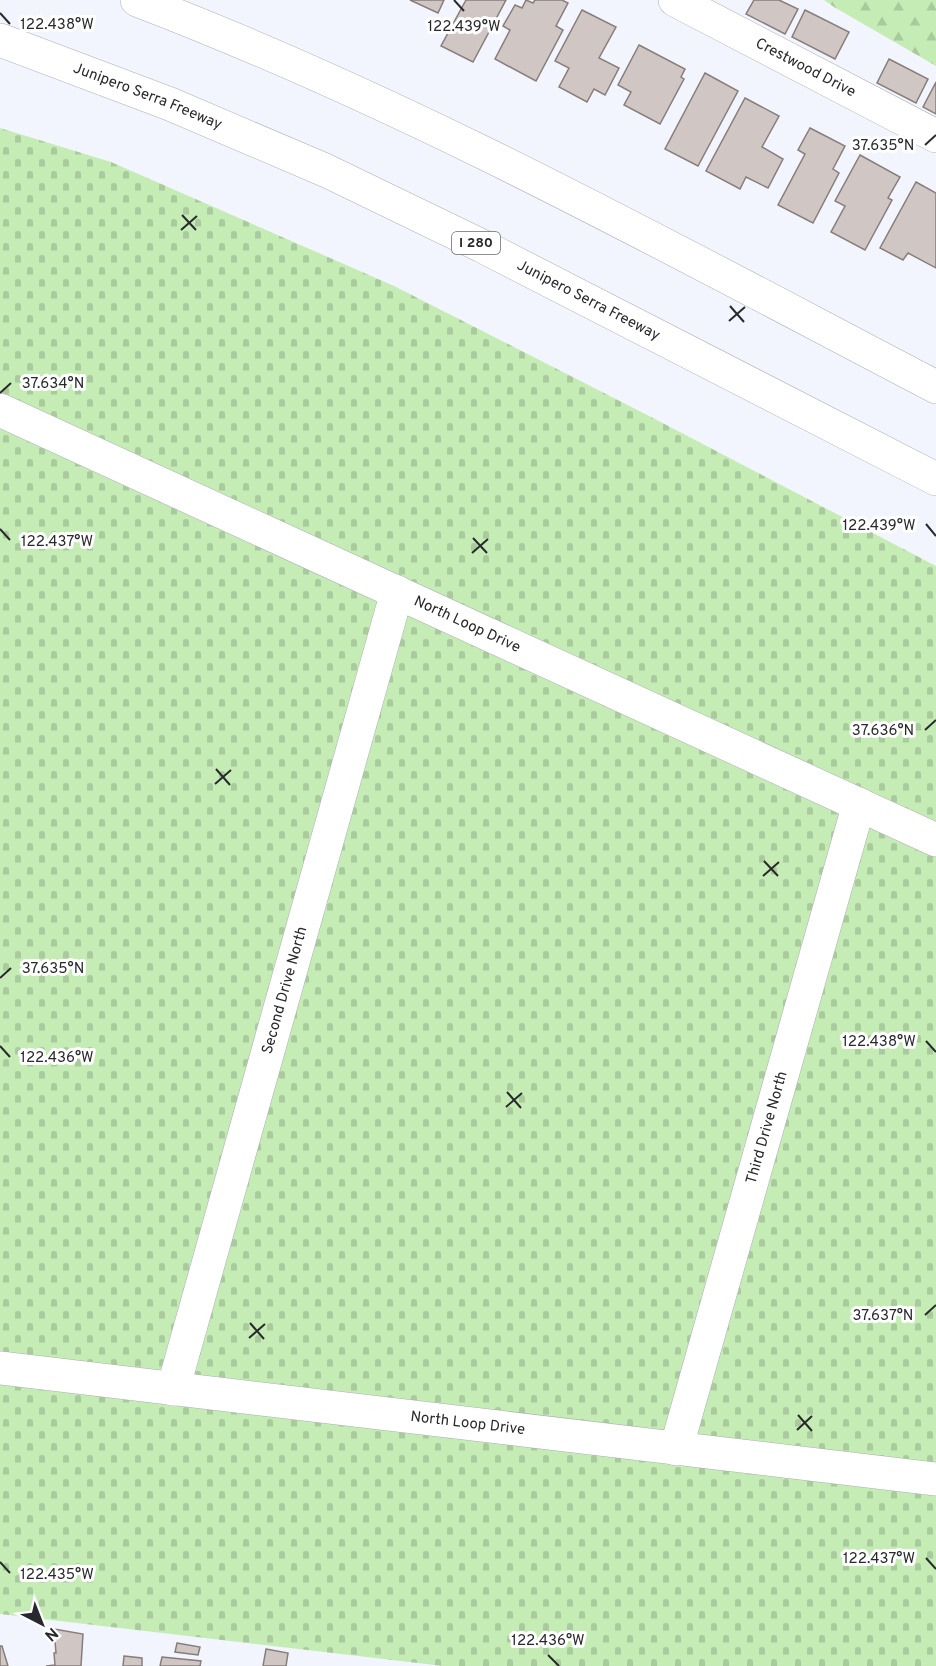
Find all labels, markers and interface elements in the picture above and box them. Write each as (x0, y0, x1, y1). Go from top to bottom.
text: 122.438°W (20, 16, 94, 35)
text: 122.439°W (427, 18, 501, 37)
street label: Crestwood Drive (752, 34, 859, 102)
street label: Junipero Serra Freeway (70, 59, 225, 135)
text: 37.635°N (852, 137, 914, 156)
road number: I 280 (452, 232, 500, 254)
street label: Junipero Serra Freeway (513, 256, 663, 345)
text: 37.634°N (22, 375, 84, 394)
text: 122.439°W (842, 517, 916, 536)
text: 122.437°W (21, 533, 93, 552)
street label: North Loop Drive (411, 592, 523, 657)
text: 37.636°N (852, 722, 914, 741)
street label: Second Drive North (258, 925, 312, 1056)
text: 37.635°N (22, 960, 84, 979)
text: 122.438°W (842, 1033, 916, 1052)
text: 122.436°W (20, 1049, 94, 1068)
street label: Third Drive North (742, 1069, 792, 1186)
text: 37.637°N (852, 1307, 914, 1326)
street label: North Loop Drive (409, 1407, 526, 1440)
text: 122.437°W (843, 1550, 915, 1569)
text: 122.435°W (20, 1566, 94, 1585)
north arrow (12, 1594, 72, 1654)
text: N (40, 1622, 62, 1645)
text: 122.436°W (511, 1632, 585, 1651)

